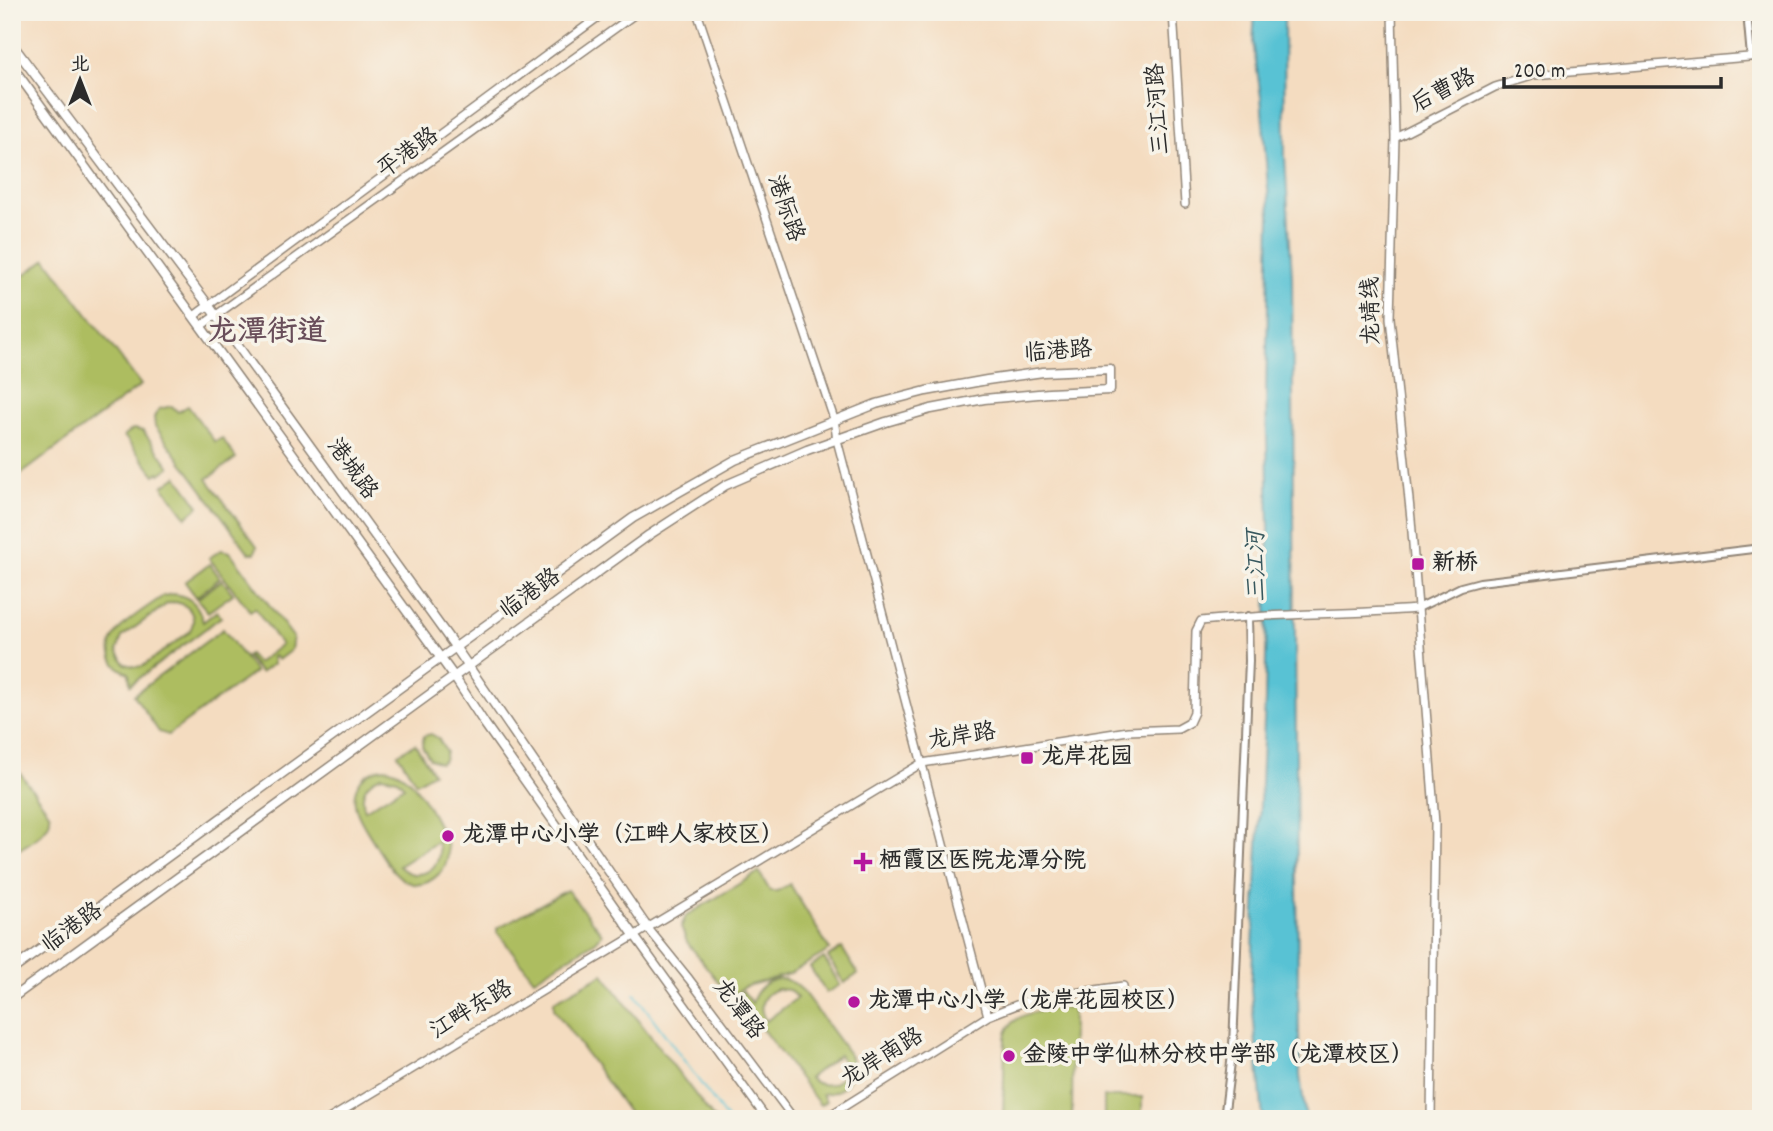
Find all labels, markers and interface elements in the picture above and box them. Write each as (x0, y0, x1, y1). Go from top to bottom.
north arrow (46, 46, 116, 116)
scale bar (1504, 46, 1720, 90)
text: 北 (70, 53, 90, 80)
text: 200 m (1514, 58, 1565, 88)
street label: 三江河路 (1140, 62, 1180, 156)
street label: 后曹路 (1406, 62, 1482, 122)
street label: 平港路 (371, 120, 447, 188)
street label: 港际路 (757, 171, 811, 247)
street label: 龙靖线 (1356, 276, 1390, 346)
district label: 龙潭街道 (207, 313, 327, 356)
street label: 临港路 (1022, 334, 1094, 372)
street label: 港城路 (317, 432, 385, 508)
water label: 三江河 (1240, 526, 1276, 602)
place label: 新桥 (1432, 548, 1478, 581)
marker: 新桥 (1410, 556, 1426, 572)
street label: 临港路 (493, 561, 569, 629)
street label: 龙岸路 (925, 716, 999, 760)
place label: 龙岸花园 (1041, 742, 1133, 775)
marker: 龙岸花园 (1019, 750, 1035, 766)
place label: 龙潭中心小学（江畔人家校区） (462, 820, 784, 853)
marker: 龙潭中心小学（江畔人家校区） (440, 828, 456, 844)
place label: 栖霞区医院龙潭分院 (879, 846, 1086, 879)
marker: 栖霞区医院龙潭分院 (853, 852, 873, 872)
street label: 临港路 (35, 895, 111, 963)
street label: 江畔东路 (424, 973, 520, 1049)
street label: 龙潭路 (703, 973, 771, 1047)
place label: 龙潭中心小学（龙岸花园校区） (868, 986, 1190, 1019)
marker: 龙潭中心小学（龙岸花园校区） (846, 994, 862, 1010)
street label: 龙岸南路 (835, 1021, 931, 1097)
place label: 金陵中学仙林分校中学部（龙潭校区） (1023, 1040, 1414, 1073)
marker: 金陵中学仙林分校中学部（龙潭校区） (1001, 1048, 1017, 1064)

